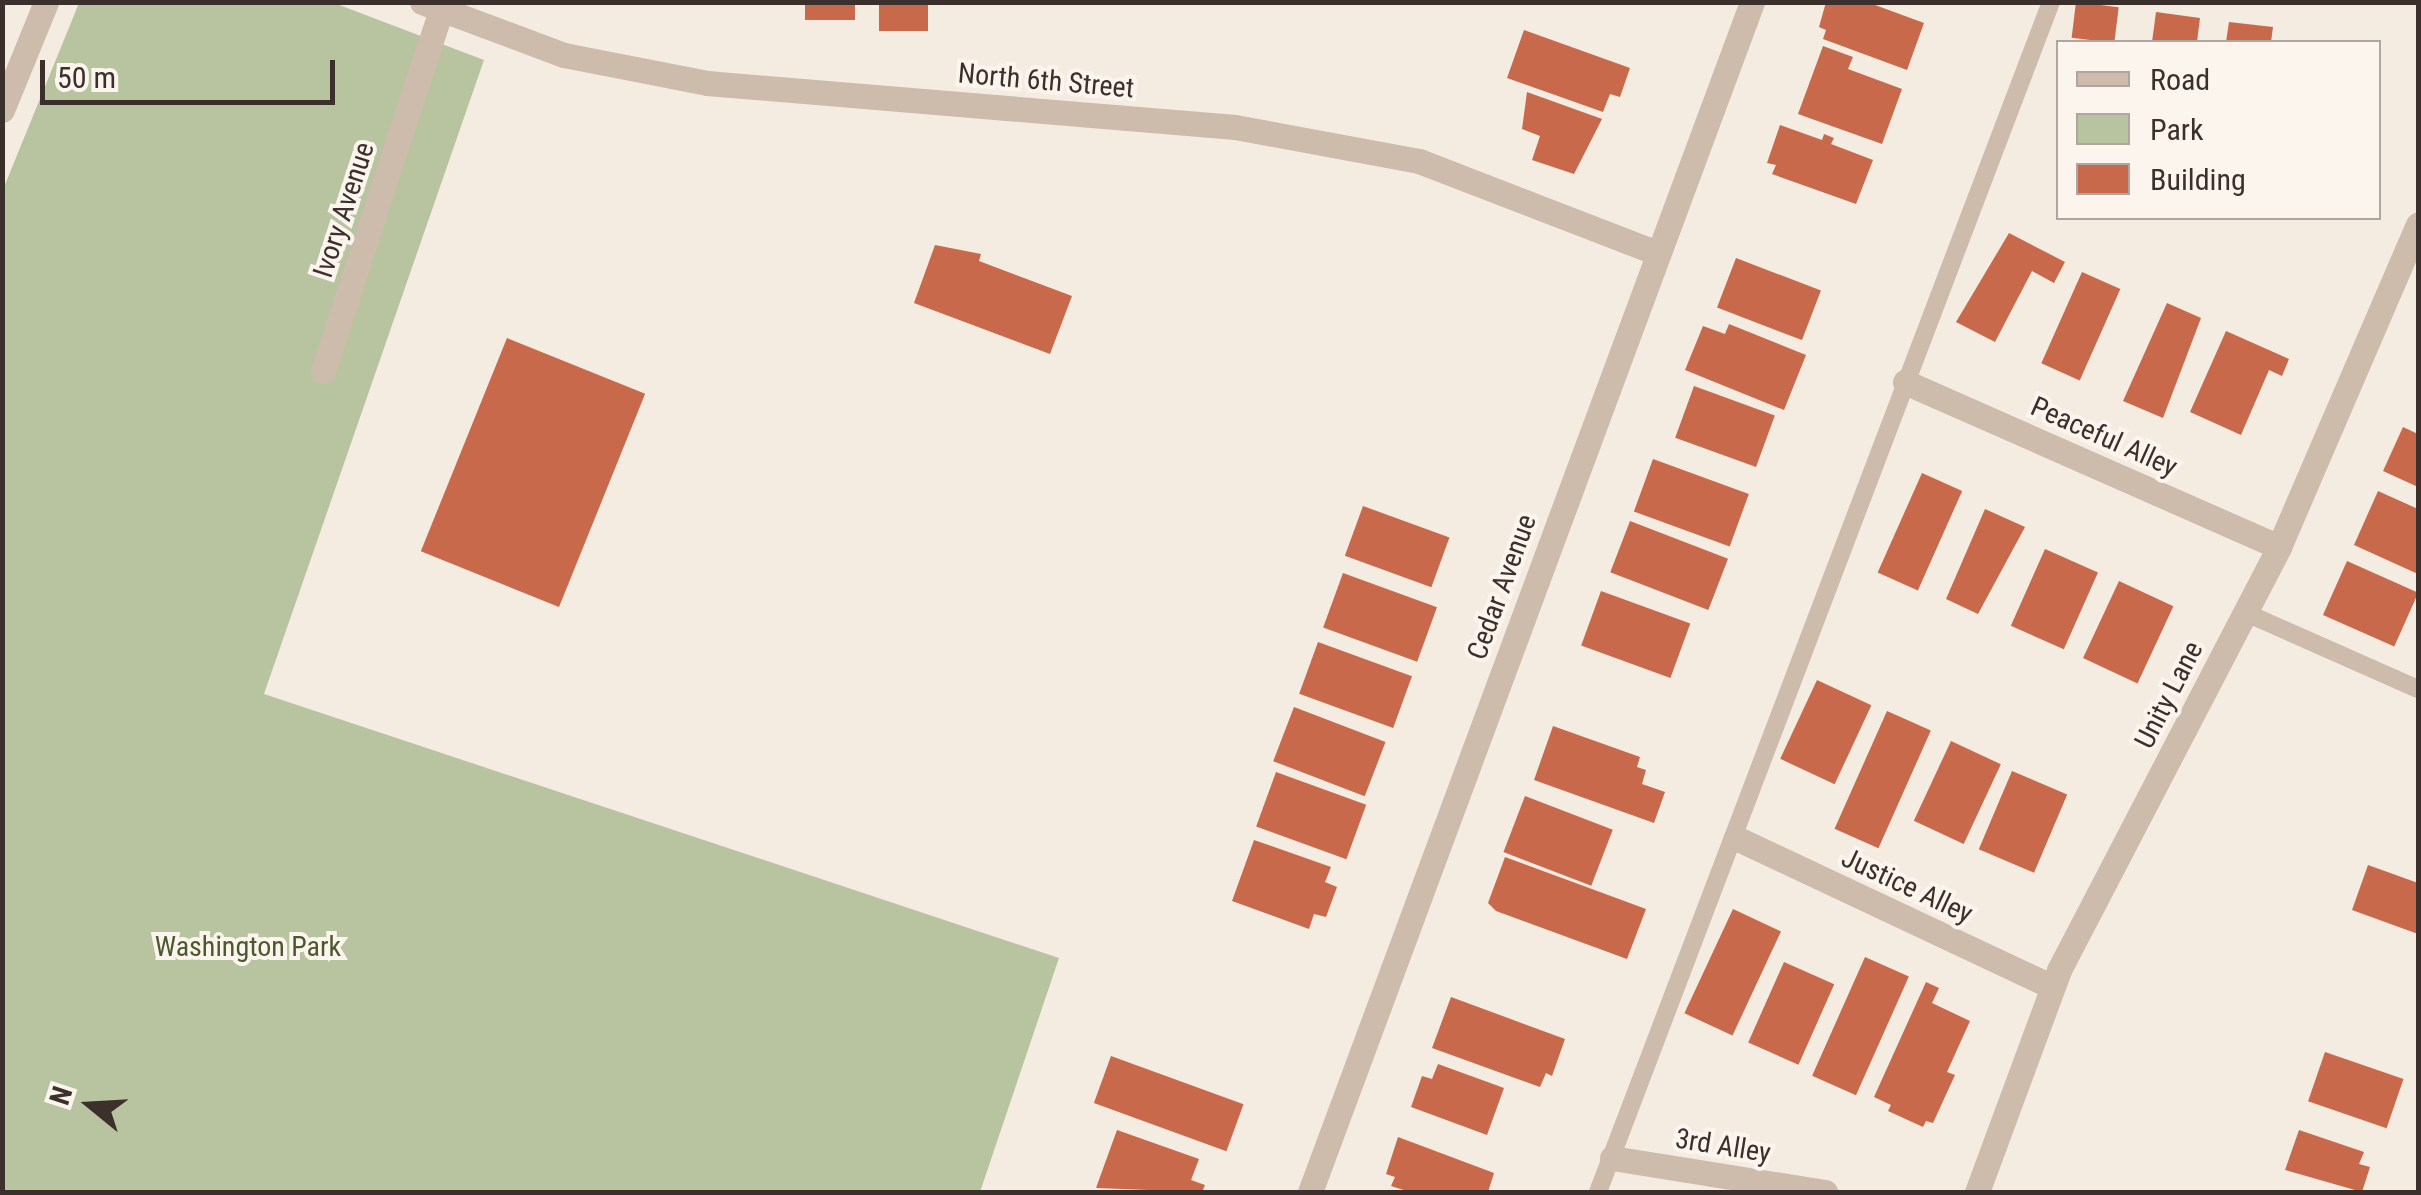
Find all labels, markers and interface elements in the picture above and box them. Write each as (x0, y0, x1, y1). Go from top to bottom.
scale bar (45, 40, 340, 102)
legend (2056, 40, 2381, 220)
street label: North 6th Street (957, 57, 1135, 105)
text: 50 m (57, 60, 116, 95)
text: Road (2150, 62, 2210, 97)
text: Park (2150, 112, 2204, 147)
street label: Ivory Avenue (306, 138, 382, 282)
text: Building (2150, 162, 2246, 197)
street label: Peaceful Alley (2026, 390, 2182, 484)
street label: Cedar Avenue (1460, 510, 1544, 664)
street label: Unity Lane (2128, 636, 2210, 754)
street label: Justice Alley (1836, 841, 1978, 931)
park label: Washington Park (155, 930, 341, 964)
north arrow (40, 1055, 140, 1155)
text: N (43, 1082, 79, 1109)
street label: 3rd Alley (1673, 1122, 1773, 1170)

